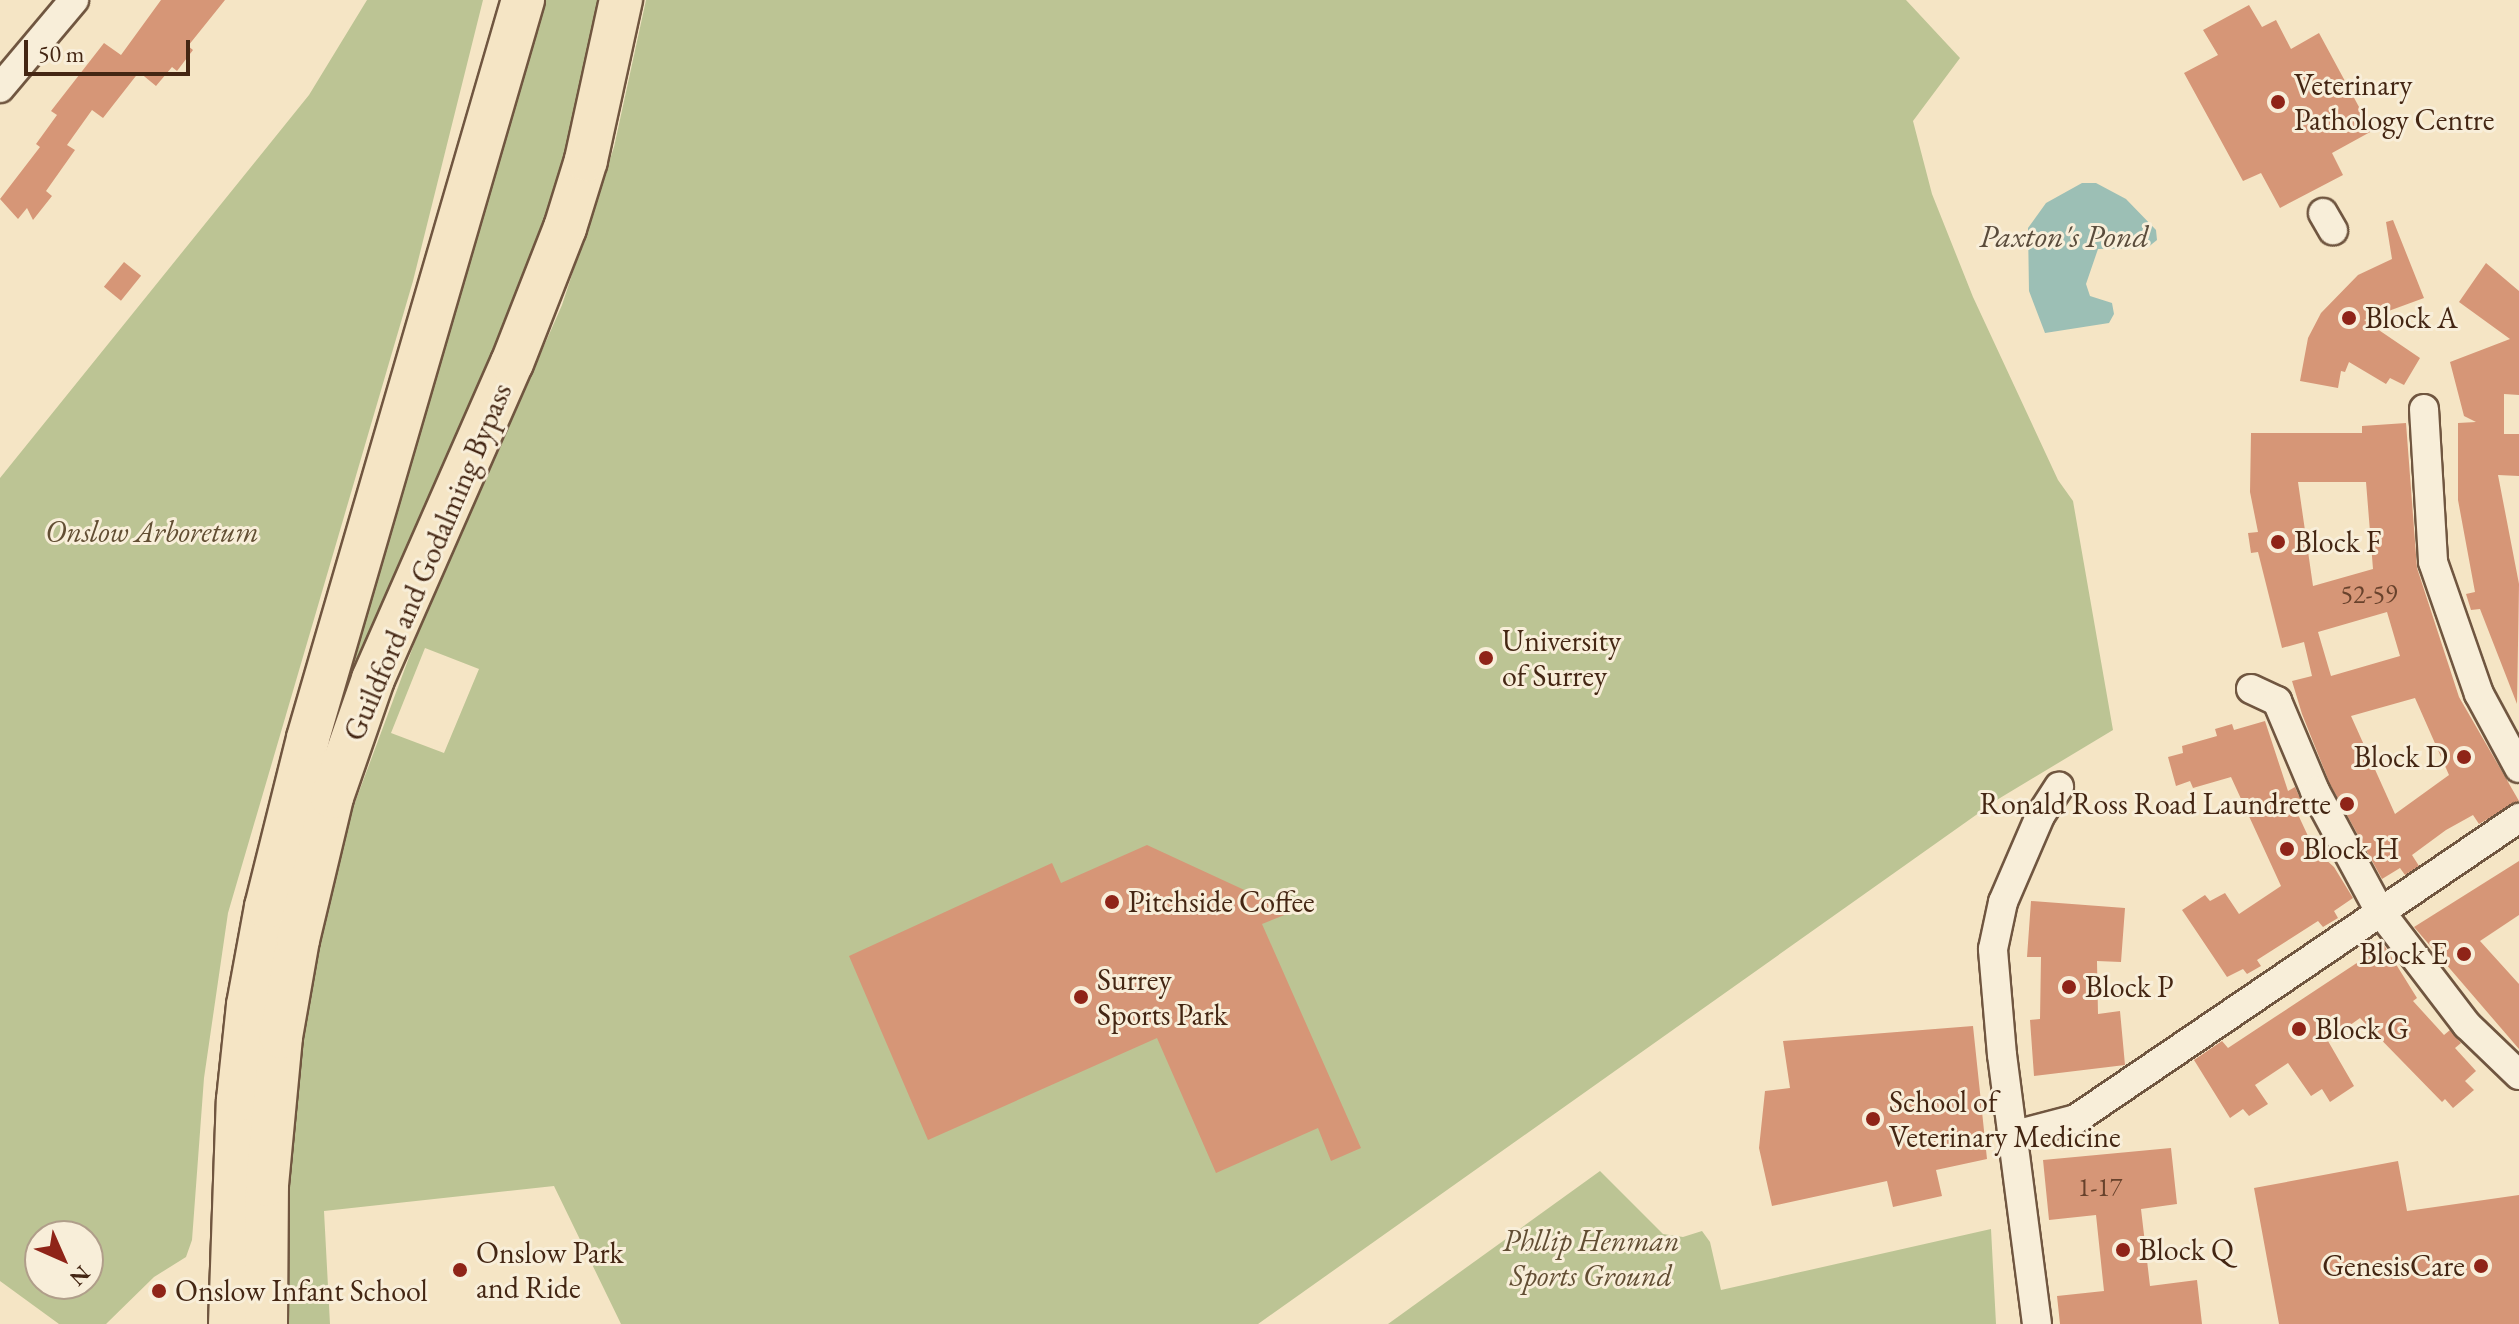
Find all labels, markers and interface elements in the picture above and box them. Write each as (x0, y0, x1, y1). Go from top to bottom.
scale bar (28, 24, 194, 74)
text: 50 m (38, 38, 85, 69)
place label: Veterinary Pathology Centre (2294, 67, 2495, 138)
marker: Veterinary Pathology Centre (2269, 93, 2287, 111)
water label: Paxton's Pond (1979, 217, 2149, 255)
place label: Block A (2365, 300, 2458, 336)
marker: Block A (2340, 309, 2358, 327)
street label: Guildford and Godalming Bypass (336, 378, 520, 746)
park label: Onslow Arboretum (45, 514, 259, 550)
place label: Block F (2294, 524, 2381, 560)
marker: Block F (2269, 533, 2287, 551)
house number: 52-59 (2340, 579, 2398, 611)
place label: University of Surrey (1502, 623, 1621, 694)
marker: University of Surrey (1477, 649, 1495, 667)
place label: Block D (2353, 739, 2448, 775)
marker: Block D (2455, 748, 2473, 766)
place label: Ronald Ross Road Laundrette (1980, 786, 2331, 822)
marker: Ronald Ross Road Laundrette (2338, 795, 2356, 813)
place label: Block H (2303, 831, 2399, 867)
marker: Block H (2278, 840, 2296, 858)
place label: Pitchside Coffee (1128, 884, 1315, 920)
marker: Pitchside Coffee (1103, 893, 1121, 911)
place label: Block E (2359, 936, 2448, 972)
marker: Block E (2455, 945, 2473, 963)
place label: Surrey Sports Park (1097, 962, 1228, 1032)
place label: Block P (2085, 969, 2173, 1005)
marker: Block P (2060, 978, 2078, 996)
marker: Surrey Sports Park (1072, 988, 1090, 1006)
place label: Block G (2315, 1011, 2409, 1047)
marker: Block G (2290, 1020, 2308, 1038)
place label: School of Veterinary Medicine (1889, 1084, 2121, 1154)
marker: School of Veterinary Medicine (1864, 1110, 1882, 1128)
house number: 1-17 (2078, 1172, 2122, 1204)
north arrow (24, 1220, 104, 1300)
park label: Phllip Henman Sports Ground (1503, 1223, 1679, 1294)
place label: Block Q (2139, 1232, 2234, 1268)
place label: Onslow Park and Ride (476, 1235, 624, 1306)
marker: Block Q (2114, 1241, 2132, 1259)
place label: GenesisCare (2322, 1248, 2465, 1284)
marker: GenesisCare (2472, 1257, 2490, 1275)
text: N (63, 1259, 96, 1292)
marker: Onslow Park and Ride (451, 1261, 469, 1279)
place label: Onslow Infant School (175, 1273, 428, 1309)
marker: Onslow Infant School (150, 1282, 168, 1300)

